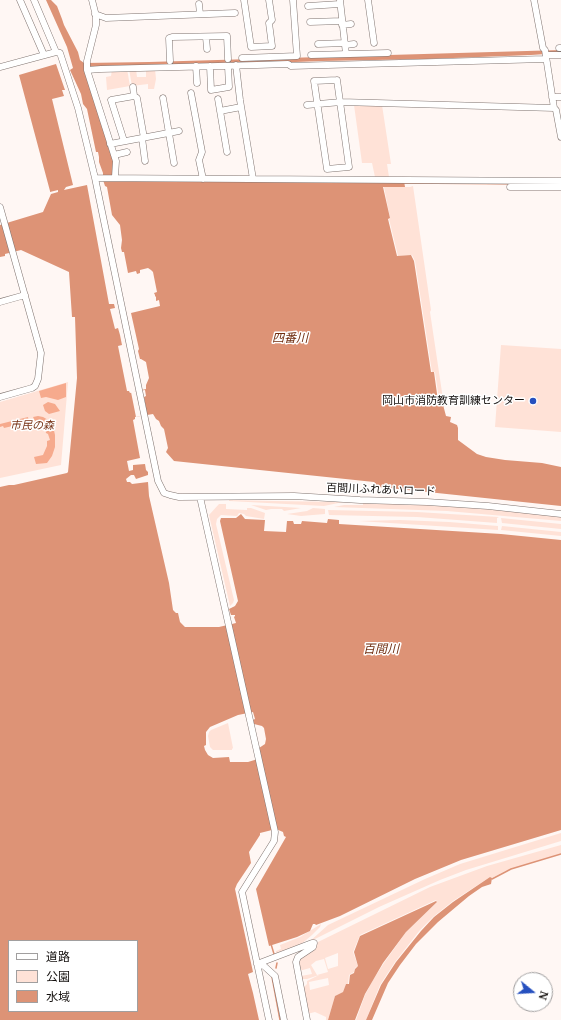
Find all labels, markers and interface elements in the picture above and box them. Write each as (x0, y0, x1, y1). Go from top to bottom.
water label: 四番川 (272, 332, 308, 346)
place label: 岡山市消防教育訓練センター (382, 394, 525, 408)
marker: 岡山市消防教育訓練センター (528, 396, 538, 406)
park label: 市民の森 (10, 419, 54, 433)
street label: 百間川ふれあいロード (326, 481, 436, 499)
water label: 百間川 (363, 643, 399, 657)
legend (8, 940, 138, 1012)
text: 道路 (46, 948, 70, 965)
text: 公園 (46, 968, 70, 985)
north arrow (513, 972, 553, 1012)
text: 水域 (46, 988, 70, 1005)
text: N (535, 989, 552, 1002)

